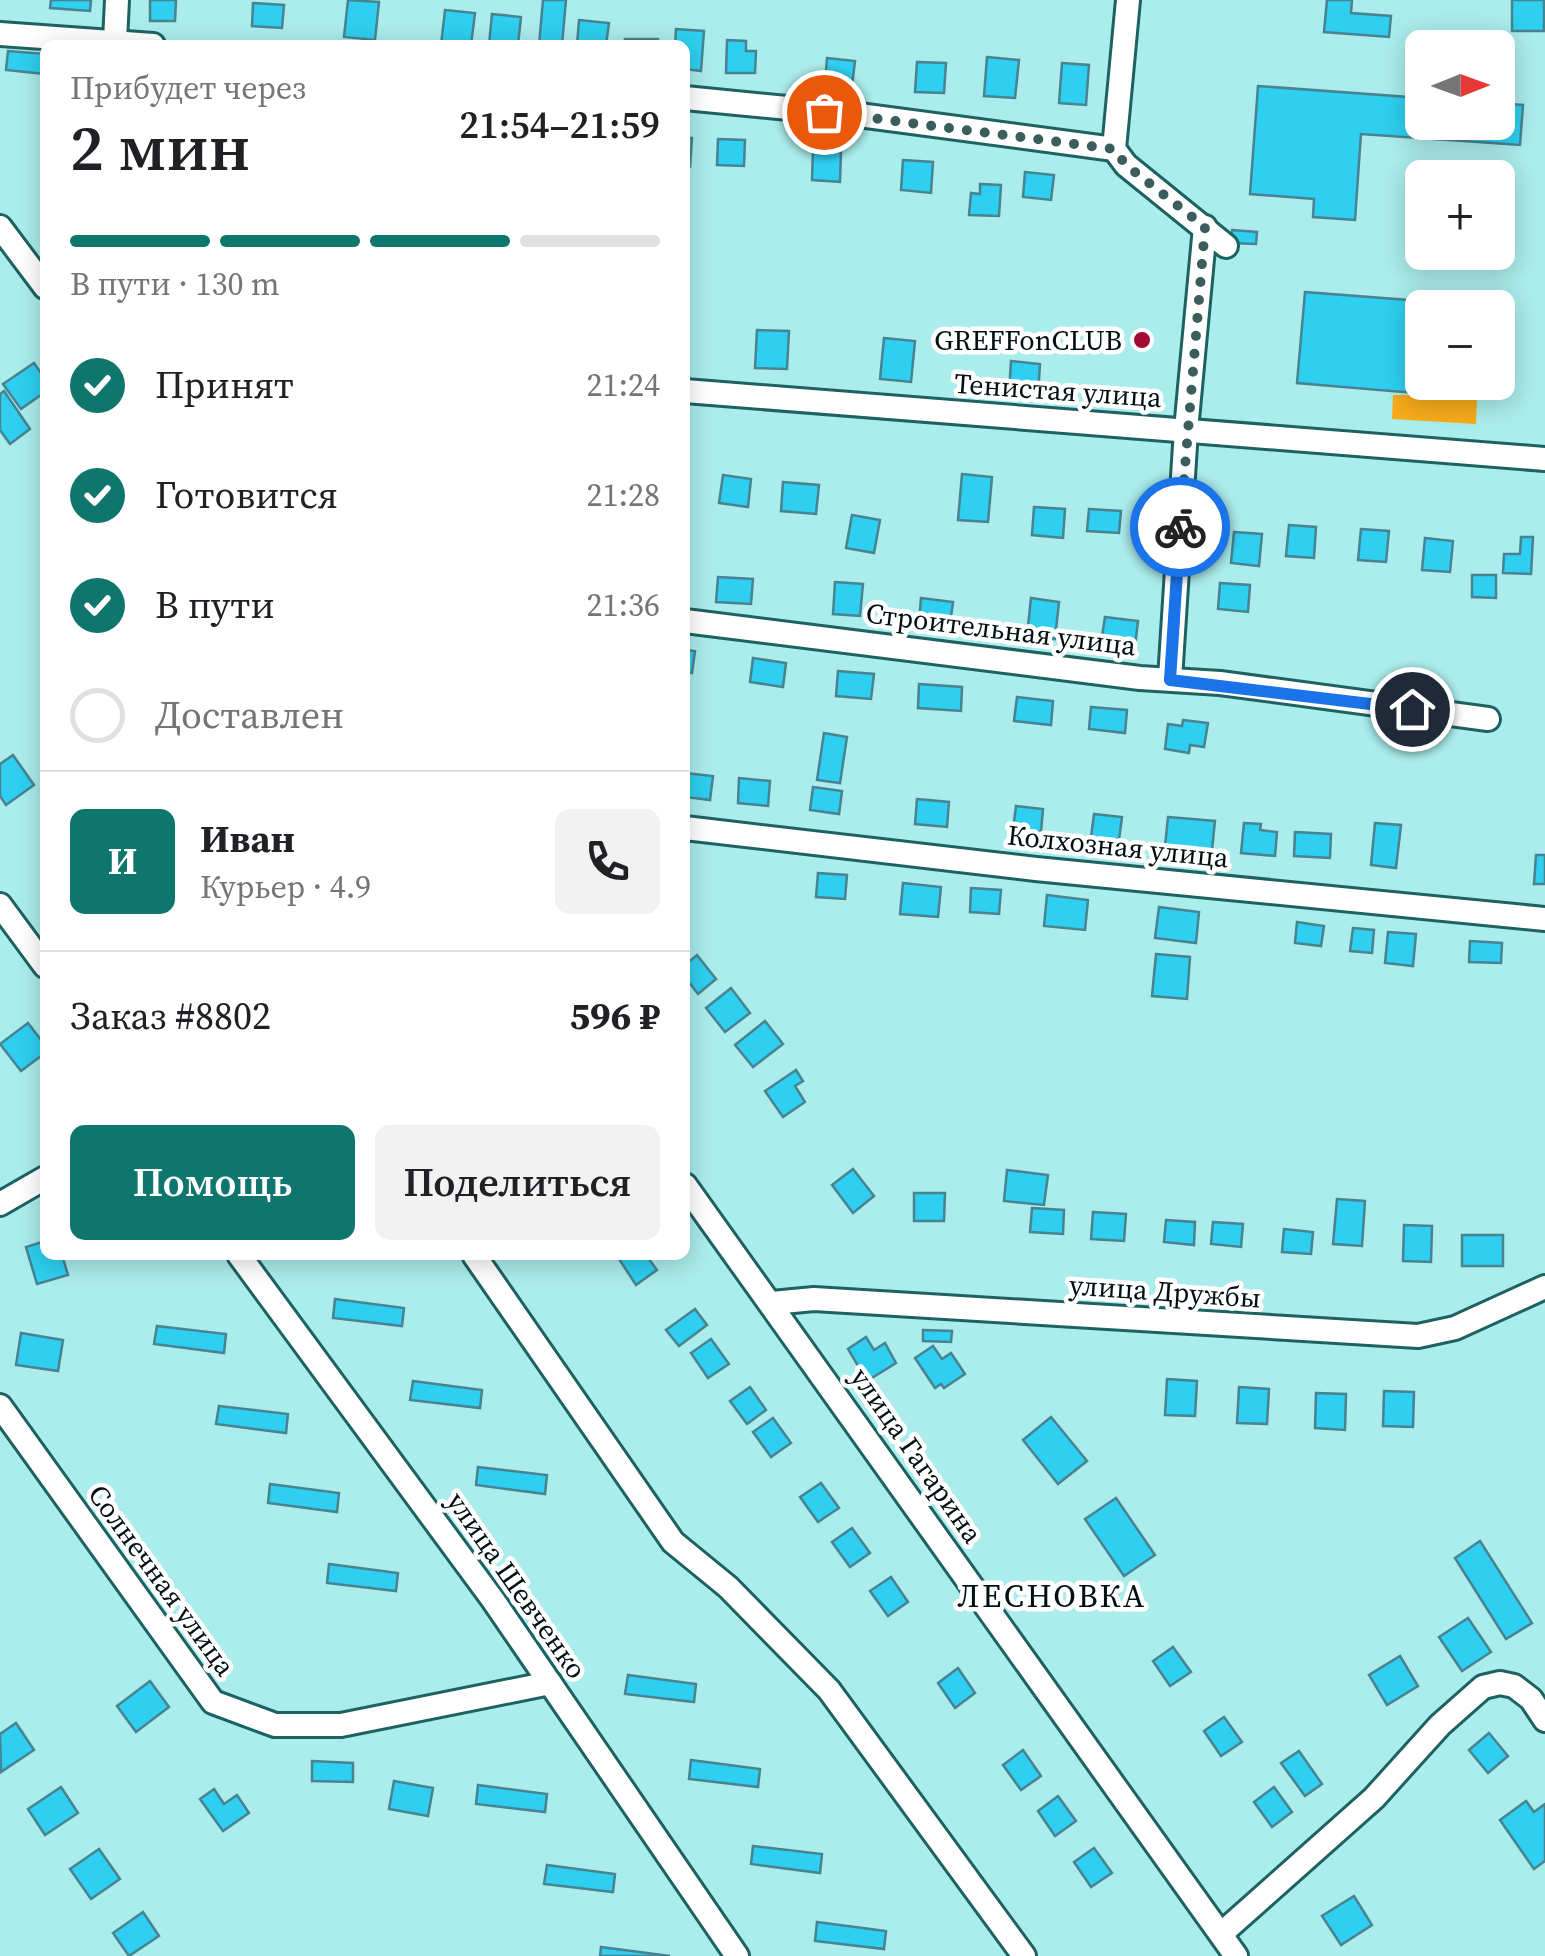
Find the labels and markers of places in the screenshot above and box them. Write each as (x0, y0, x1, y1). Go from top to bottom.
pin (782, 70, 867, 155)
place label: GREFFonCLUB (934, 321, 1122, 359)
marker: GREFFonCLUB (1131, 329, 1153, 351)
pin (1370, 667, 1455, 752)

